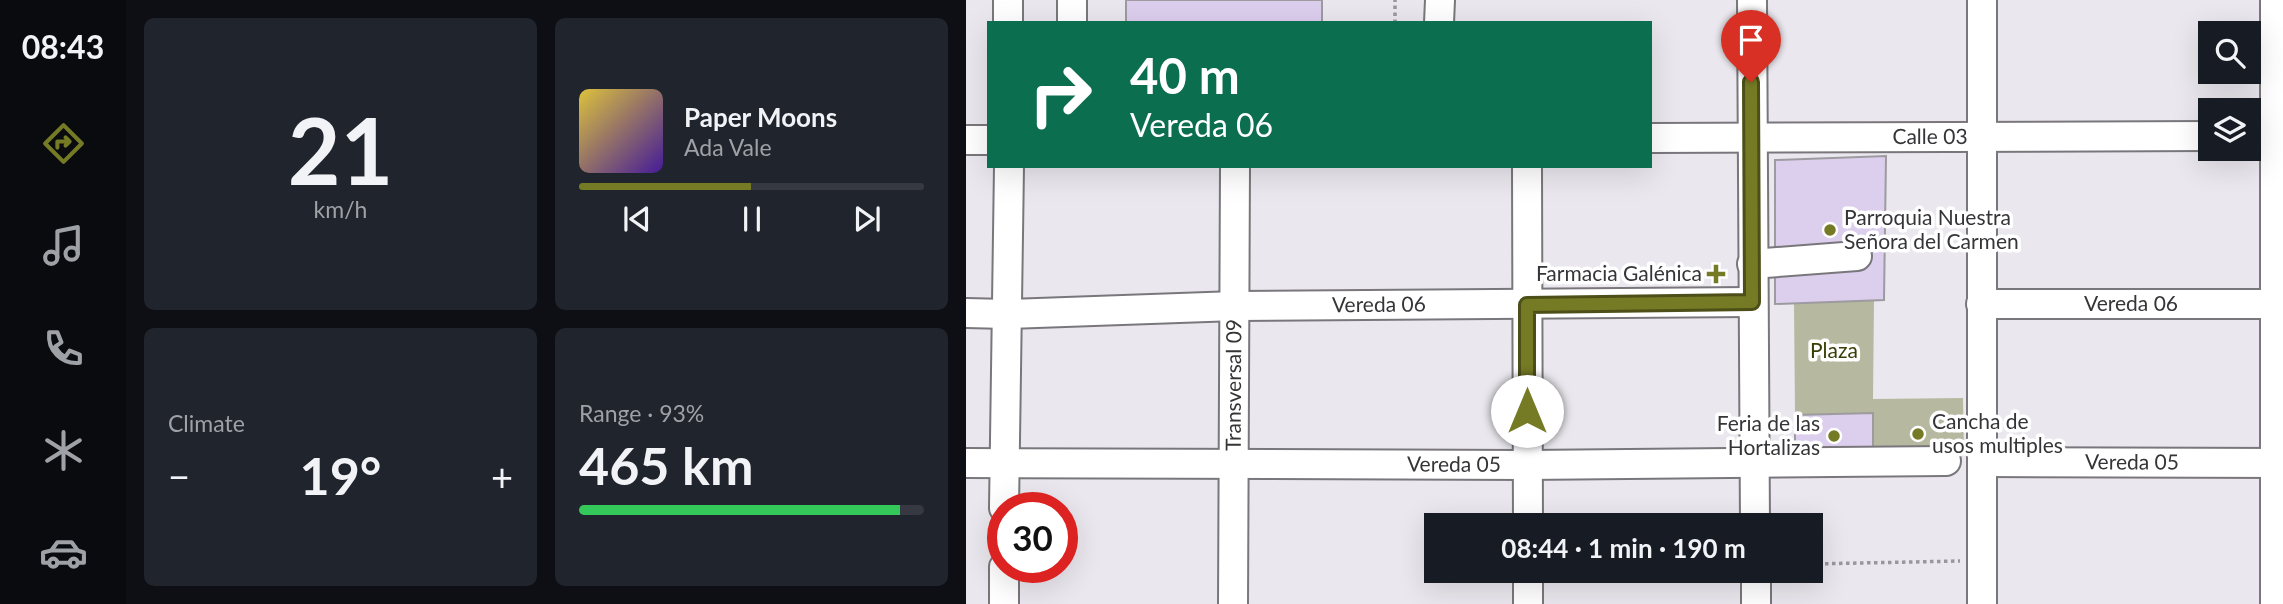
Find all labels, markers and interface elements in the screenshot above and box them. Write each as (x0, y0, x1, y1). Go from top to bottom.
pin (1721, 10, 1781, 82)
icon: arrive (1732, 21, 1770, 59)
map controls (2198, 21, 2261, 161)
button: search (2198, 21, 2261, 84)
text: 08:43 (22, 27, 104, 66)
text: 40 m (1130, 46, 1240, 104)
icon: right (1015, 49, 1106, 140)
text: 21 (288, 95, 393, 204)
button: layers (2198, 98, 2261, 161)
text: Paper Moons (684, 101, 837, 133)
text: Vereda 06 (1130, 105, 1273, 144)
icon: directions (39, 119, 88, 168)
street label: Calle 03 (1892, 123, 1968, 148)
text: Ada Vale (684, 133, 772, 161)
text: km/h (314, 195, 367, 223)
icon: previous (618, 200, 656, 238)
icon: pause (733, 200, 771, 238)
icon: next (848, 200, 886, 238)
place label: Parroquia Nuestra Señora del Carmen (1844, 204, 2019, 253)
icon: music (39, 221, 88, 270)
marker: Parroquia Nuestra Señora del Carmen (1822, 222, 1838, 238)
place label: Farmacia Galénica (1536, 260, 1702, 285)
marker: Farmacia Galénica (1708, 266, 1724, 282)
street label: Vereda 06 (2084, 290, 2178, 315)
street label: Vereda 06 (1332, 291, 1426, 316)
street label: Transversal 09 (1220, 319, 1245, 451)
icon: phone (39, 324, 88, 373)
park label: Plaza (1810, 337, 1858, 362)
position arrow (1490, 374, 1564, 448)
text: Range · 93% (579, 399, 704, 427)
place label: Cancha de usos multiples (1932, 408, 2063, 457)
text: Climate (168, 409, 245, 437)
place label: Feria de las Hortalizas (1717, 410, 1820, 459)
icon: climate (39, 426, 88, 475)
marker: Cancha de usos multiples (1910, 426, 1926, 442)
marker: Feria de las Hortalizas (1826, 428, 1842, 444)
text: 465 km (579, 434, 753, 496)
text: 19° (300, 444, 381, 506)
street label: Vereda 05 (2085, 448, 2179, 474)
street label: Vereda 05 (1407, 451, 1501, 476)
text: − (168, 453, 190, 499)
text: + (491, 453, 513, 499)
speed limit sign: 30 (987, 492, 1078, 583)
icon: car (39, 528, 88, 577)
text: 08:44 · 1 min · 190 m (1501, 532, 1746, 564)

